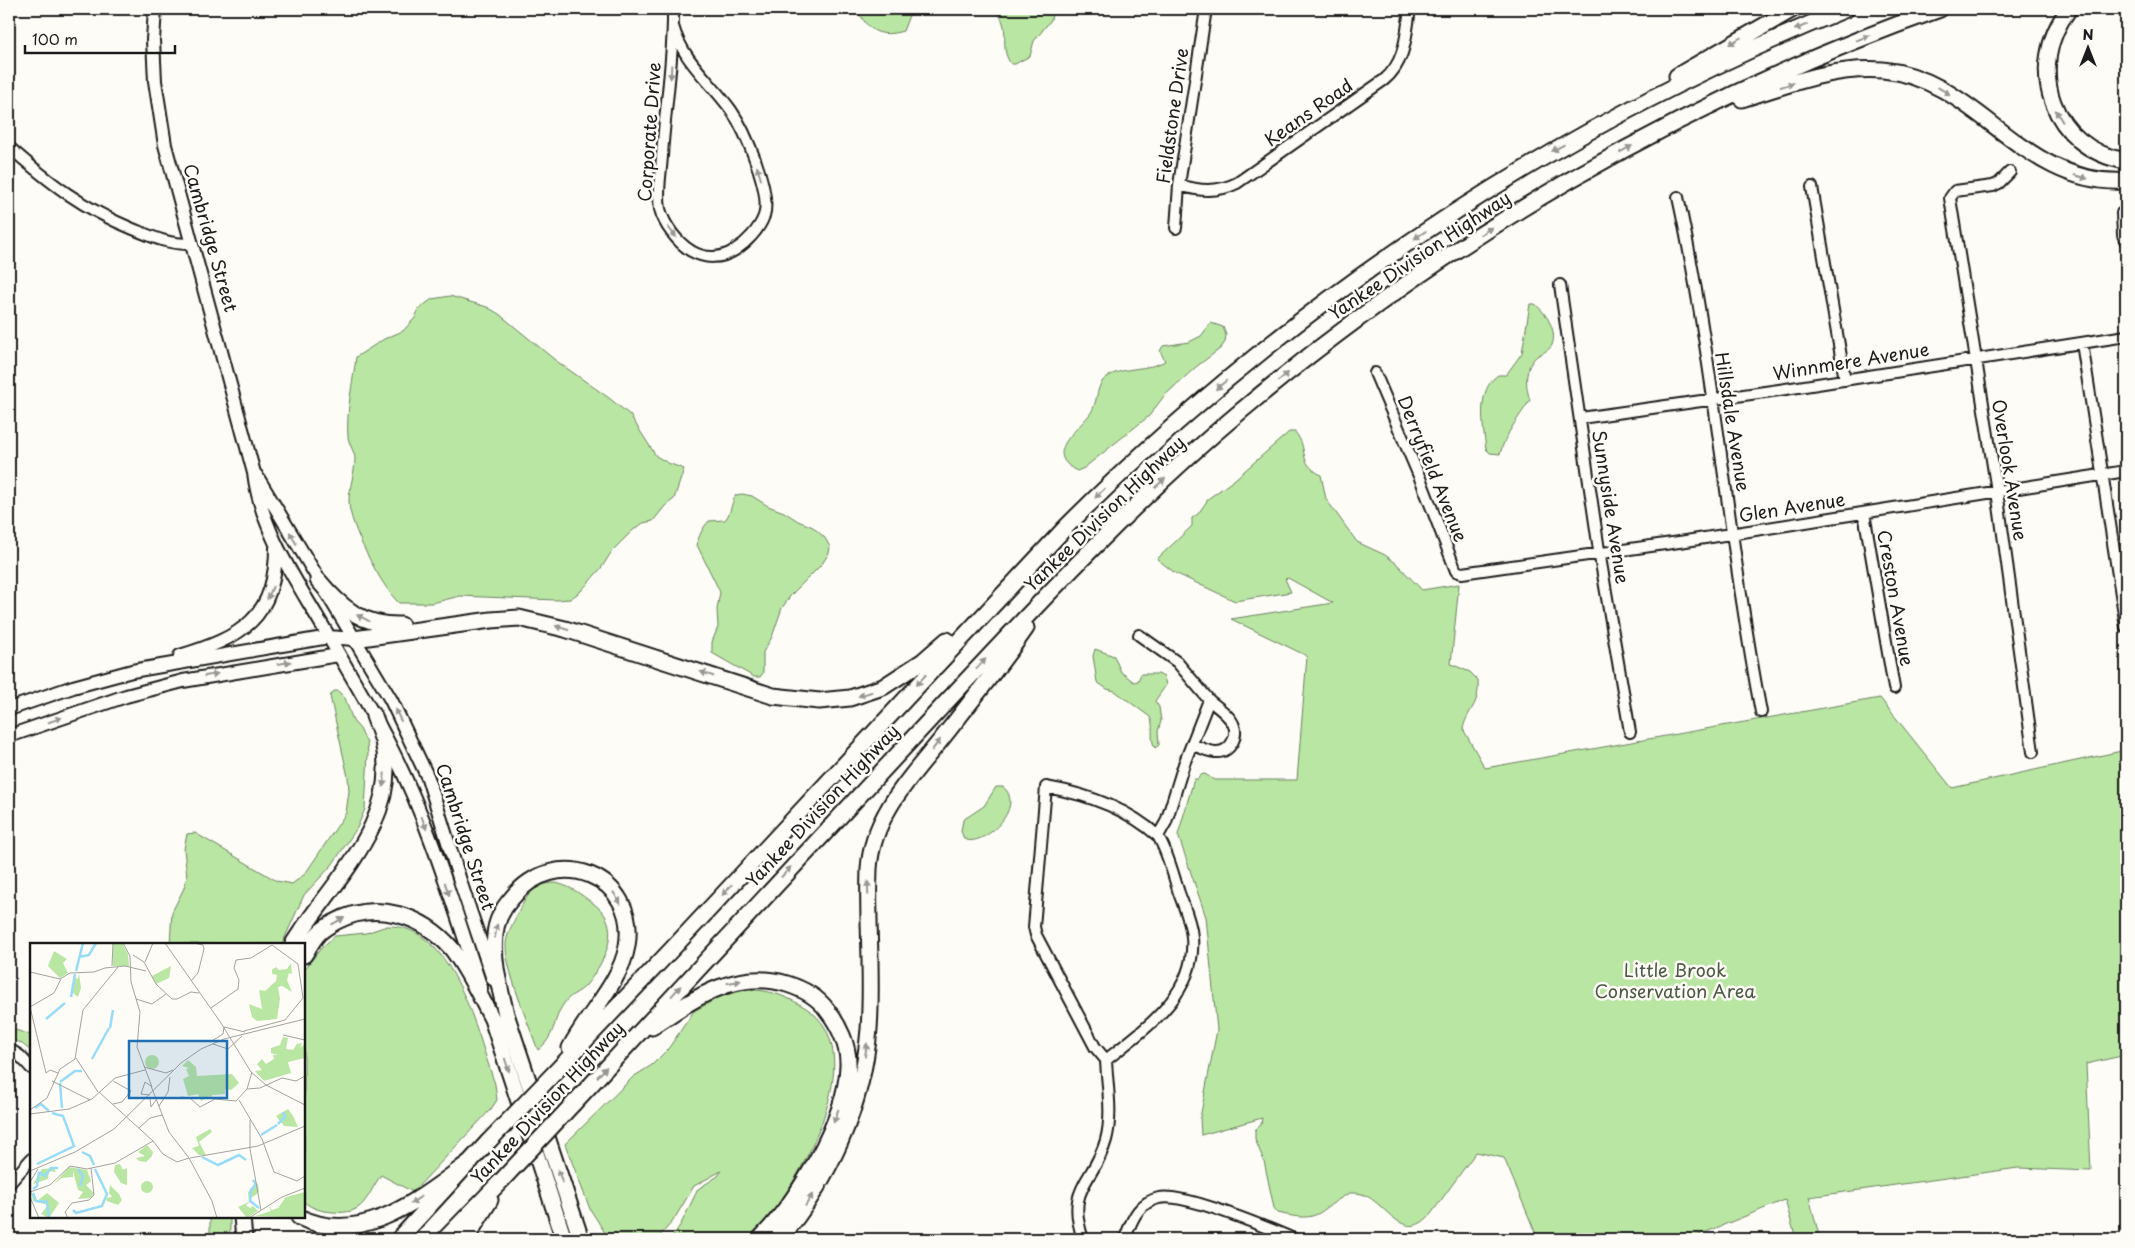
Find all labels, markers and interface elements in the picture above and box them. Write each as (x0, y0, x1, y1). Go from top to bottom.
scale bar (25, 22, 175, 54)
north arrow (2062, 22, 2112, 72)
one-way arrow (1794, 24, 1808, 32)
text: N (2082, 24, 2094, 45)
text: 100 m (32, 27, 78, 50)
one-way arrow (1856, 34, 1871, 42)
one-way arrow (1729, 37, 1742, 46)
street label: Fieldstone Drive (1149, 46, 1194, 185)
street label: Corporate Drive (630, 61, 667, 203)
one-way arrow (666, 64, 674, 80)
street label: Keans Road (1258, 71, 1358, 152)
one-way arrow (1780, 80, 1795, 88)
one-way arrow (1937, 86, 1950, 95)
one-way arrow (2055, 109, 2064, 122)
one-way arrow (1551, 144, 1565, 153)
one-way arrow (1619, 145, 1633, 153)
street label: Cambridge Street (177, 160, 246, 315)
one-way arrow (754, 165, 762, 180)
one-way arrow (2073, 173, 2088, 181)
street label: Yankee Division Highway (1323, 184, 1516, 326)
one-way arrow (667, 225, 678, 238)
one-way arrow (1479, 226, 1492, 236)
one-way arrow (1414, 230, 1427, 240)
street label: Winnmere Avenue (1771, 335, 1931, 386)
street label: Hillsdale Avenue (1709, 350, 1758, 494)
one-way arrow (1276, 371, 1289, 382)
one-way arrow (1215, 379, 1227, 391)
street label: Derryfield Avenue (1392, 391, 1475, 546)
street label: Overlook Avenue (1986, 397, 2035, 543)
street label: Sunnyside Avenue (1586, 428, 1637, 586)
street label: Yankee Division Highway (1018, 429, 1190, 597)
one-way arrow (1153, 477, 1165, 489)
street label: Glen Avenue (1737, 485, 1847, 528)
one-way arrow (1094, 487, 1106, 499)
street label: Creston Avenue (1871, 528, 1922, 668)
one-way arrow (289, 531, 298, 544)
one-way arrow (265, 586, 273, 600)
one-way arrow (356, 614, 370, 622)
one-way arrow (555, 624, 570, 632)
one-way arrow (276, 659, 292, 667)
one-way arrow (975, 659, 987, 671)
one-way arrow (699, 670, 714, 677)
one-way arrow (203, 671, 219, 679)
one-way arrow (915, 674, 927, 686)
one-way arrow (857, 691, 872, 699)
one-way arrow (394, 707, 402, 722)
one-way arrow (48, 716, 63, 724)
street label: Yankee Division Highway (739, 717, 905, 893)
one-way arrow (931, 739, 942, 752)
street label: Cambridge Street (430, 759, 503, 914)
one-way arrow (380, 772, 388, 788)
one-way arrow (420, 816, 428, 831)
one-way arrow (780, 867, 792, 879)
one-way arrow (864, 879, 872, 895)
one-way arrow (444, 881, 451, 896)
one-way arrow (721, 883, 733, 895)
one-way arrow (612, 892, 622, 905)
one-way arrow (330, 917, 345, 925)
one-way arrow (493, 923, 501, 939)
inset map (30, 943, 305, 1218)
park label: Little Brook Conservation Area (1594, 956, 1756, 1004)
one-way arrow (727, 978, 743, 986)
one-way arrow (670, 986, 682, 998)
street label: Yankee Division Highway (464, 1014, 630, 1190)
one-way arrow (862, 1041, 870, 1057)
one-way arrow (504, 1058, 512, 1073)
one-way arrow (596, 1067, 608, 1079)
one-way arrow (832, 1109, 840, 1124)
one-way arrow (556, 1169, 563, 1184)
one-way arrow (804, 1194, 814, 1207)
one-way arrow (410, 1195, 423, 1204)

